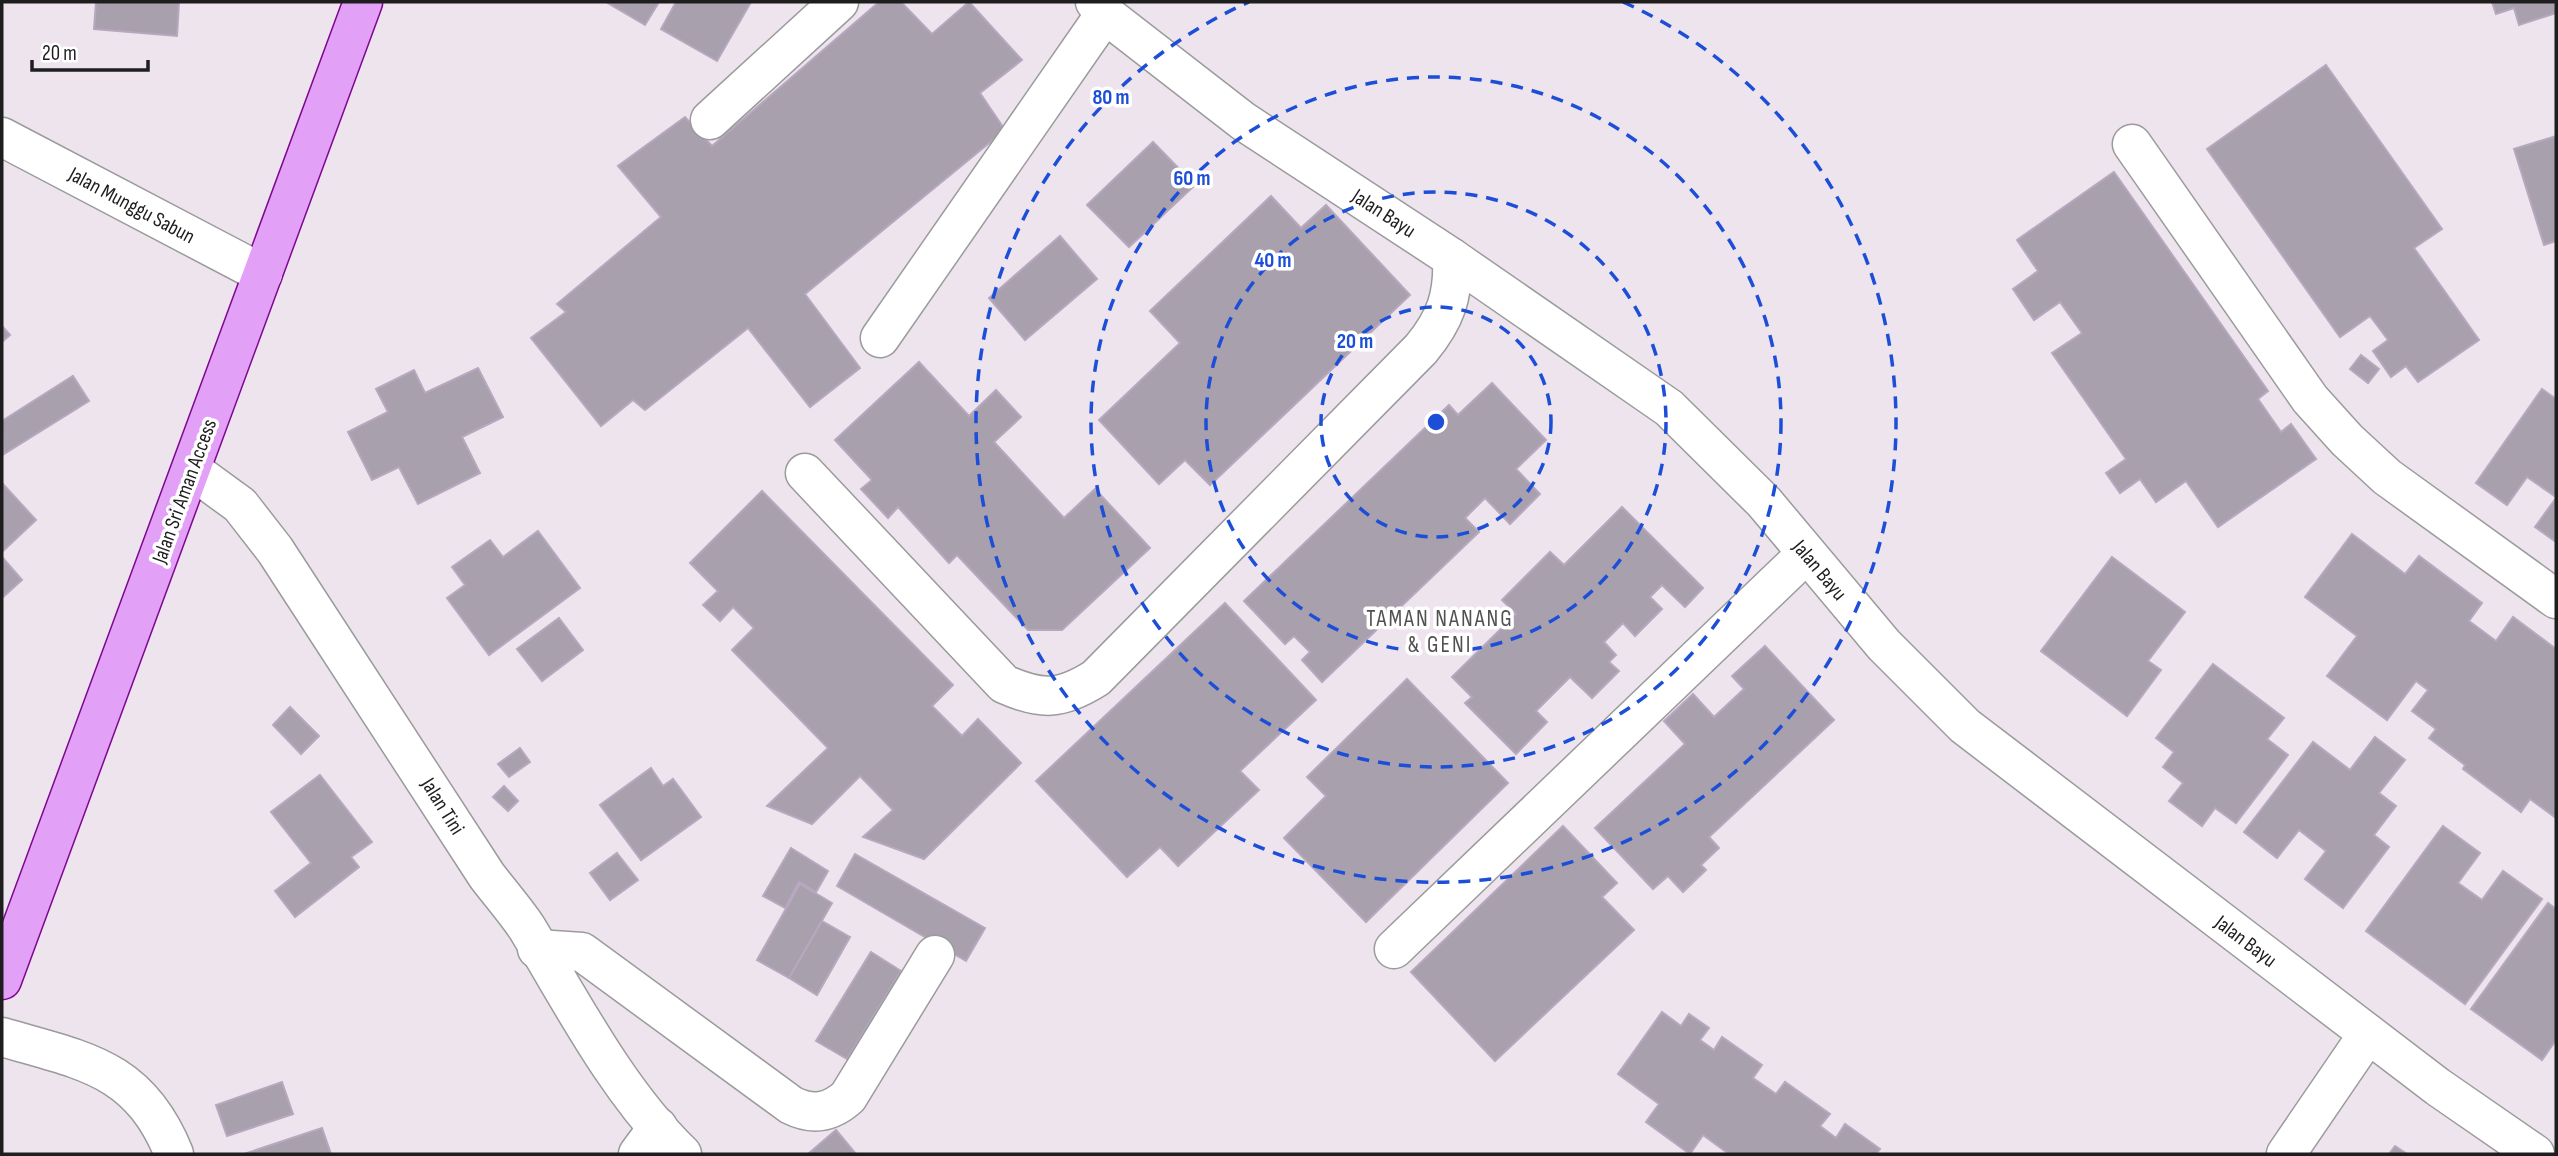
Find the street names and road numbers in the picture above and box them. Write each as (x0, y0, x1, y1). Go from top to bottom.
street label: Jalan Munggu Sabun (63, 161, 199, 249)
street label: Jalan Bayu (1346, 183, 1420, 243)
street label: Jalan Sri Aman Access (146, 416, 222, 568)
street label: Jalan Bayu (1787, 534, 1852, 606)
street label: Jalan Tini (415, 772, 470, 839)
street label: Jalan Bayu (2209, 909, 2282, 973)

